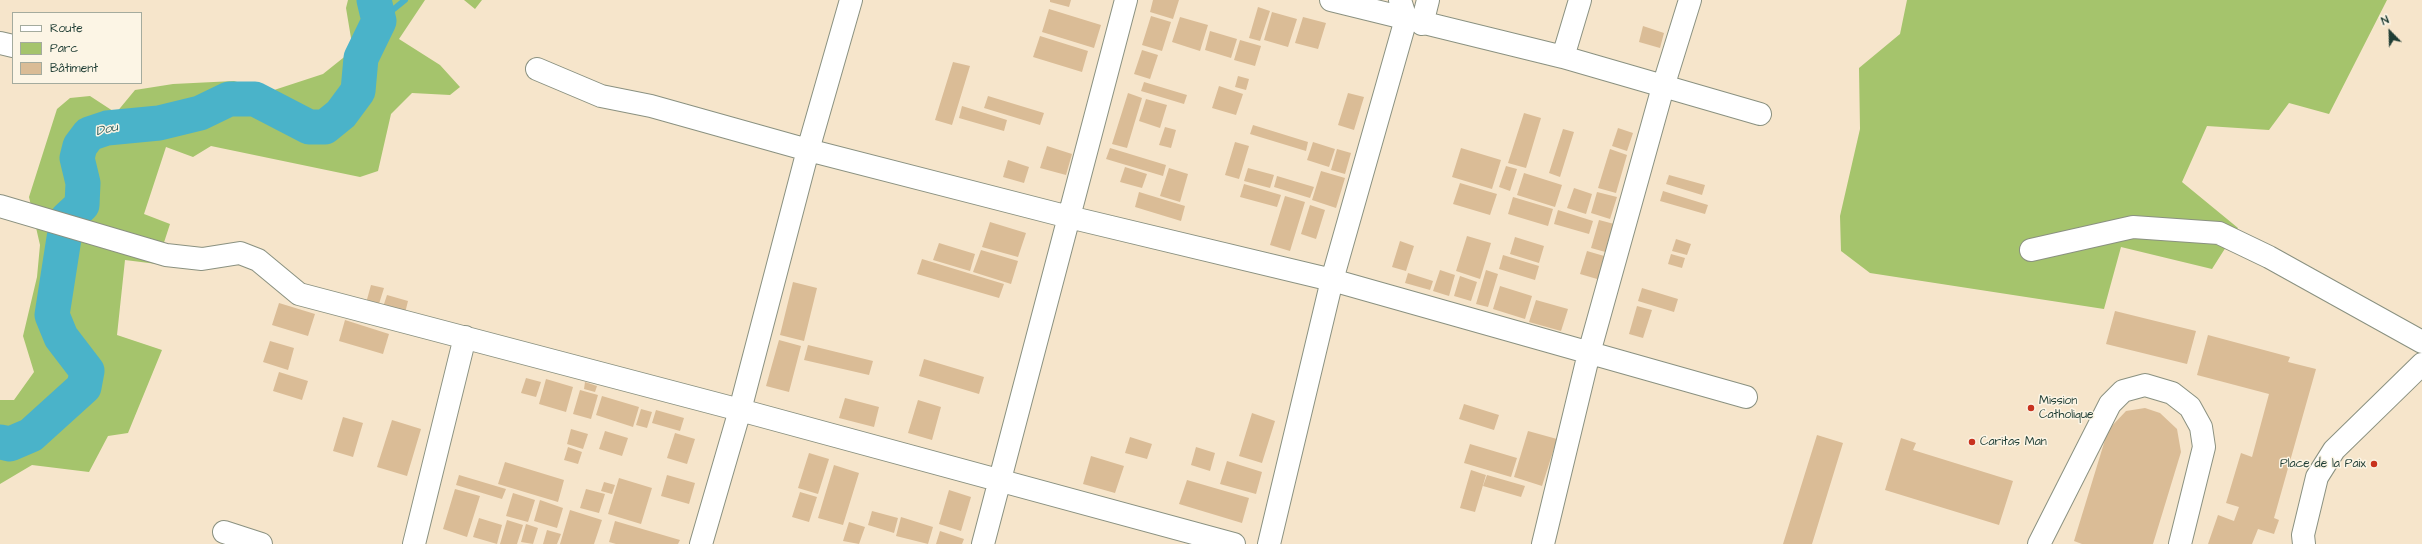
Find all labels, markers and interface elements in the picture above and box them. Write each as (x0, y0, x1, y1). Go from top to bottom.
legend (12, 12, 142, 84)
north arrow (2370, 12, 2410, 52)
text: N (2379, 12, 2391, 29)
text: Route (50, 20, 83, 37)
text: Parc (50, 40, 78, 57)
text: Bâtiment (50, 60, 98, 77)
water label: Dou (94, 120, 120, 140)
place label: Mission Catholique (2039, 394, 2094, 422)
marker: Mission Catholique (2026, 403, 2036, 413)
place label: Caritas Man (1980, 435, 2047, 449)
marker: Caritas Man (1967, 437, 1977, 447)
place label: Place de la Paix (2280, 457, 2366, 471)
marker: Place de la Paix (2369, 459, 2379, 469)

